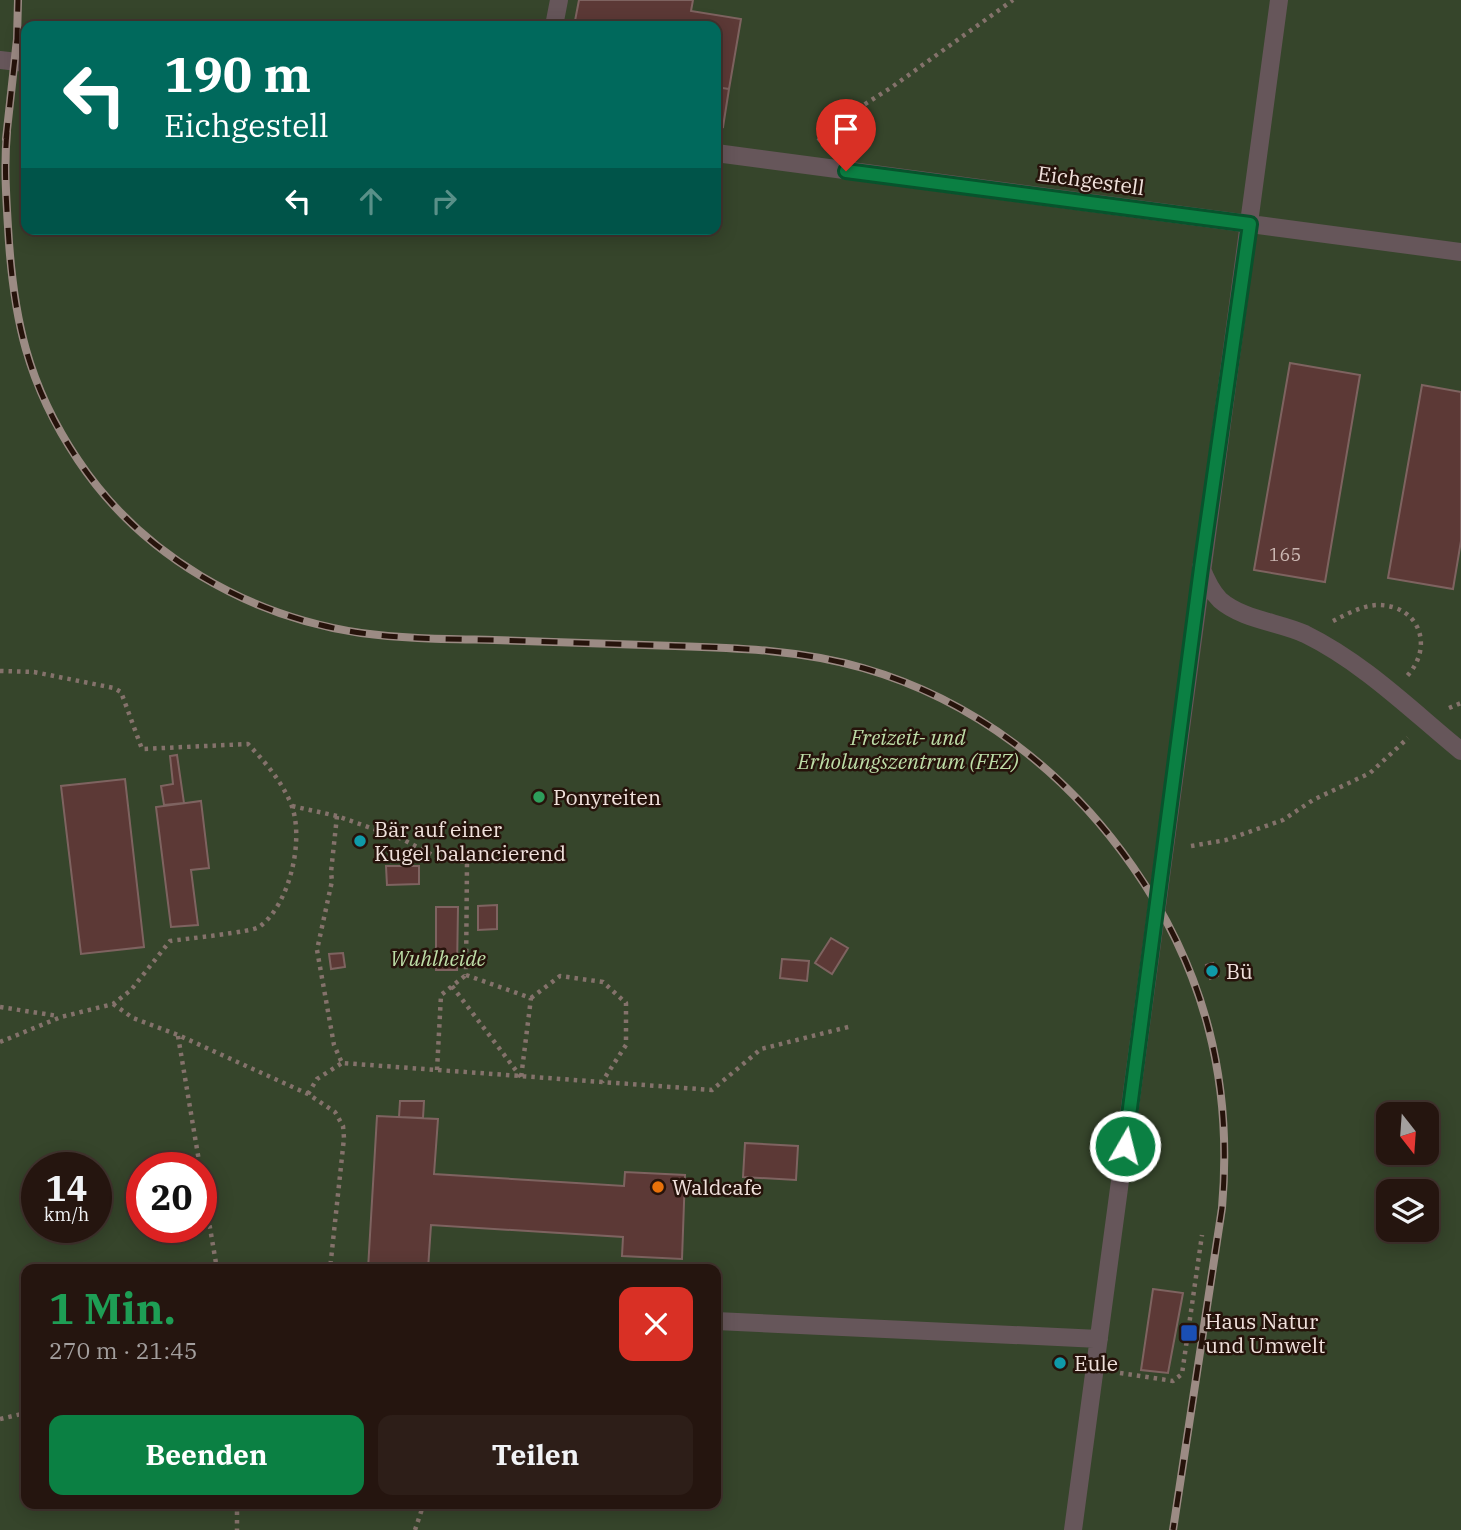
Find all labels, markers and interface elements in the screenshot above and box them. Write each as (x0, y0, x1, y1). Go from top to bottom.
text: 190 m (164, 42, 311, 105)
icon: left (49, 49, 140, 140)
pin (816, 99, 876, 171)
text: Eichgestell (164, 104, 328, 146)
icon: arrive (827, 110, 865, 148)
street label: Eichgestell (1036, 159, 1146, 201)
icon: left (279, 182, 317, 220)
icon: ahead (352, 182, 390, 220)
icon: right (425, 182, 463, 220)
house number: 165 (1269, 543, 1301, 566)
park label: Freizeit- und Erholungszentrum (FEZ) (796, 723, 1019, 775)
place label: Ponyreiten (553, 783, 661, 811)
marker: Ponyreiten (531, 789, 547, 805)
place label: Bär auf einer Kugel balancierend (374, 815, 566, 867)
marker: Bär auf einer Kugel balancierend (352, 833, 368, 849)
park label: Wuhlheide (390, 944, 487, 972)
place label: Bü (1226, 957, 1253, 985)
marker: Bü (1204, 963, 1220, 979)
north arrow (1376, 1102, 1438, 1166)
map controls (1376, 1102, 1439, 1242)
position arrow (1088, 1109, 1162, 1183)
speed limit sign: 20 (126, 1152, 217, 1243)
text: 14 (45, 1165, 88, 1211)
place label: Waldcafe (672, 1173, 762, 1201)
marker: Waldcafe (650, 1179, 666, 1195)
button: layers (1376, 1179, 1439, 1242)
text: km/h (44, 1203, 89, 1226)
text: 1 Min. (49, 1281, 176, 1336)
button: close (619, 1287, 693, 1361)
place label: Haus Natur und Umwelt (1205, 1307, 1325, 1359)
marker: Haus Natur und Umwelt (1179, 1323, 1199, 1343)
text: 270 m · 21:45 (49, 1335, 198, 1365)
place label: Eule (1074, 1349, 1118, 1377)
marker: Eule (1052, 1355, 1068, 1371)
button: Beenden (49, 1415, 364, 1495)
button: Teilen (378, 1415, 693, 1495)

